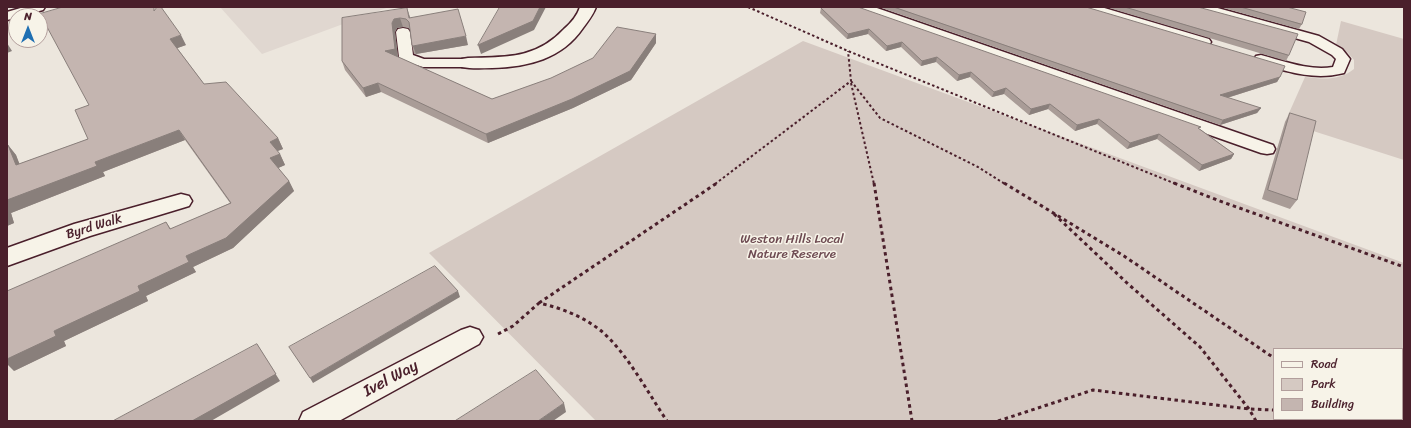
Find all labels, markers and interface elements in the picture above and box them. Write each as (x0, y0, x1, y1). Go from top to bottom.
text: N (24, 7, 32, 26)
north arrow (8, 8, 48, 48)
street label: Byrd Walk (64, 211, 124, 243)
park label: Weston Hills Local Nature Reserve (740, 232, 844, 263)
legend (1273, 348, 1403, 420)
text: Road (1311, 353, 1337, 375)
street label: Ivel Way (360, 357, 422, 401)
text: Park (1311, 373, 1336, 395)
text: Building (1311, 393, 1354, 415)

